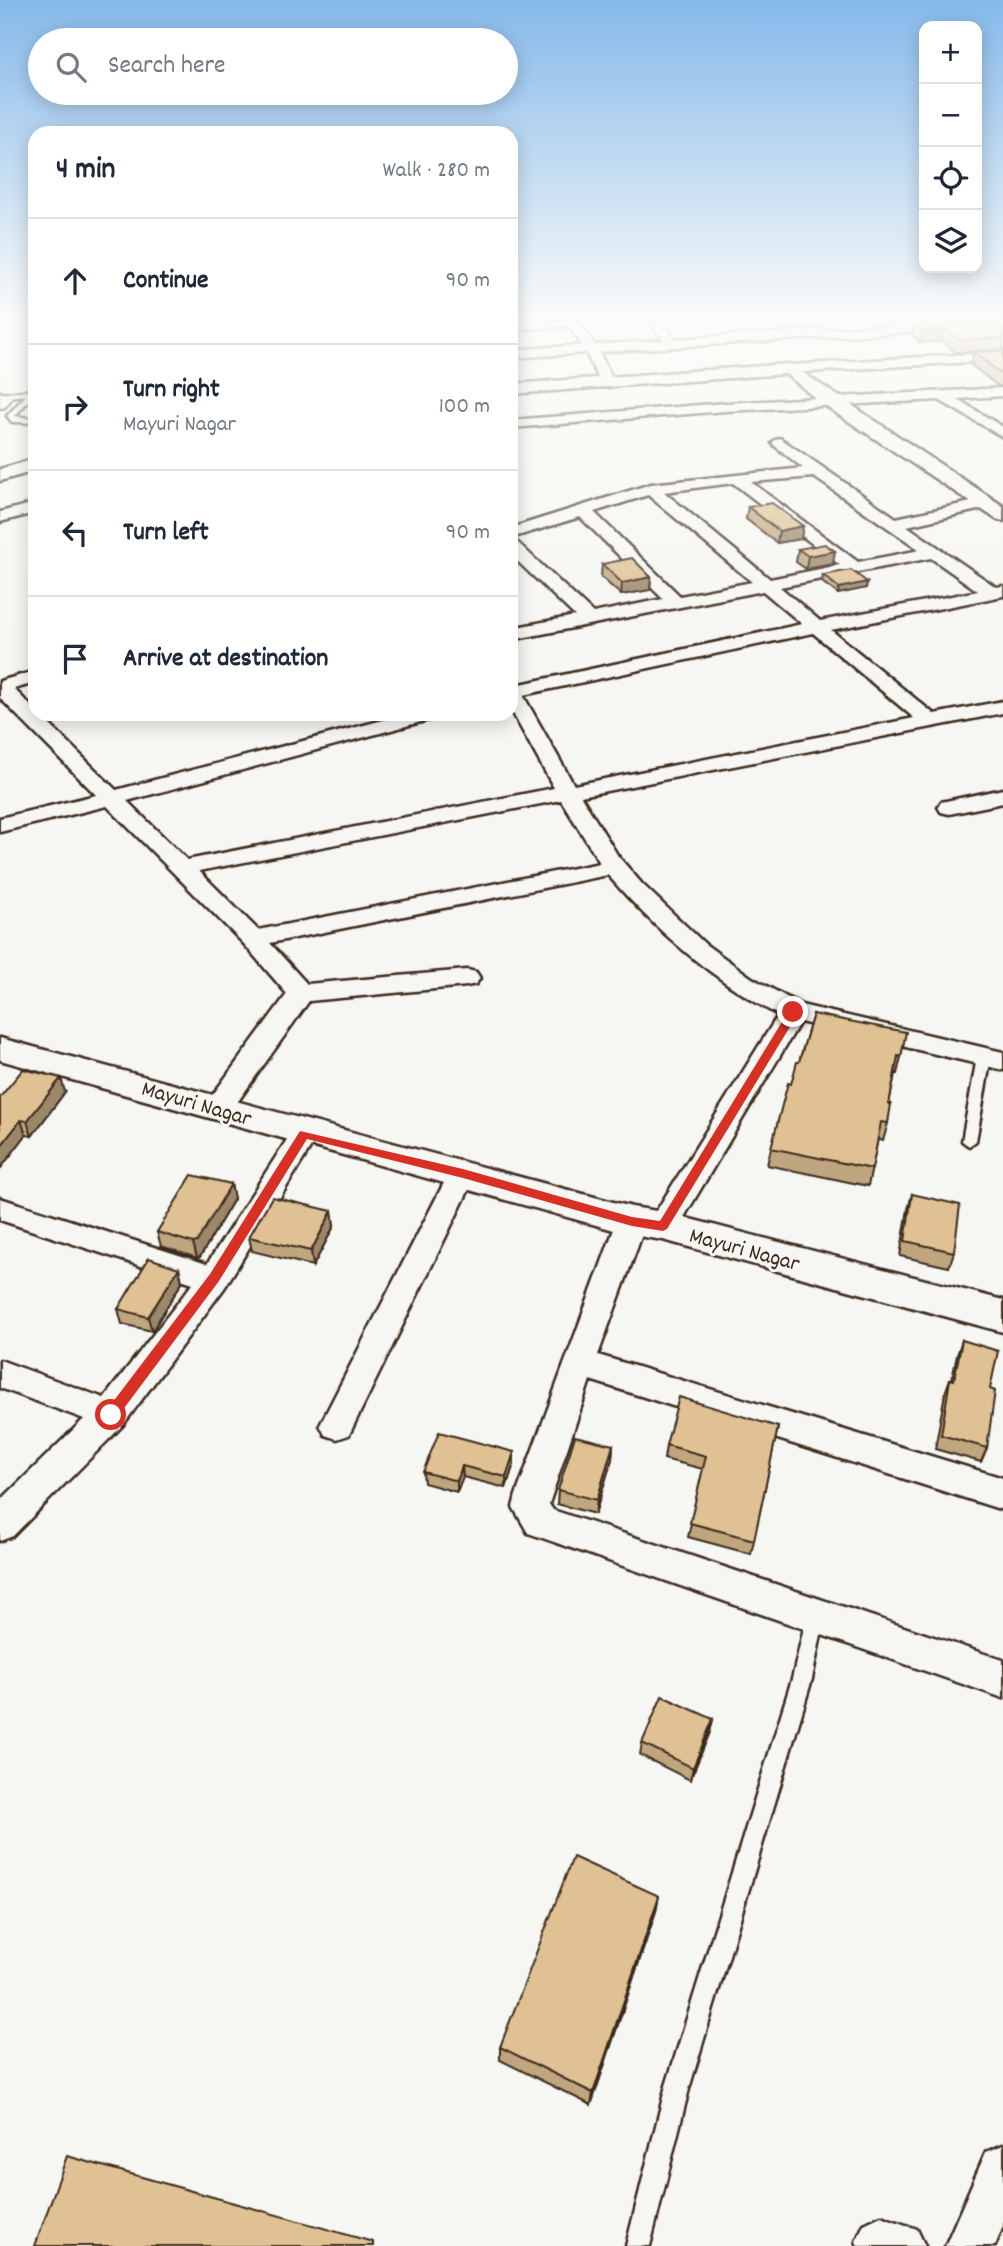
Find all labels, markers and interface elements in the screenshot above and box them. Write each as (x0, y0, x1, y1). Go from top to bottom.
map controls (919, 21, 982, 273)
button: + (919, 21, 982, 84)
search box (28, 28, 518, 105)
icon: search (52, 48, 90, 86)
text: Search here (108, 48, 226, 85)
button: − (919, 84, 982, 147)
button: locate (919, 147, 982, 210)
text: 4 min (56, 150, 115, 193)
text: Walk · 280 m (382, 155, 490, 188)
button: layers (919, 210, 982, 273)
icon: ahead (56, 262, 94, 300)
text: Continue (123, 263, 208, 300)
text: 90 m (446, 265, 490, 298)
text: Turn right (123, 372, 220, 409)
icon: right (56, 388, 94, 426)
text: 100 m (439, 391, 490, 424)
text: Mayuri Nagar (123, 409, 236, 442)
icon: left (56, 514, 94, 552)
text: Turn left (123, 515, 209, 552)
text: 90 m (446, 517, 490, 550)
icon: arrive (56, 640, 94, 678)
text: Arrive at destination (123, 641, 328, 678)
route end (777, 996, 808, 1027)
street label: Mayuri Nagar (137, 1074, 255, 1137)
street label: Mayuri Nagar (685, 1221, 803, 1282)
route start (95, 1399, 126, 1430)

